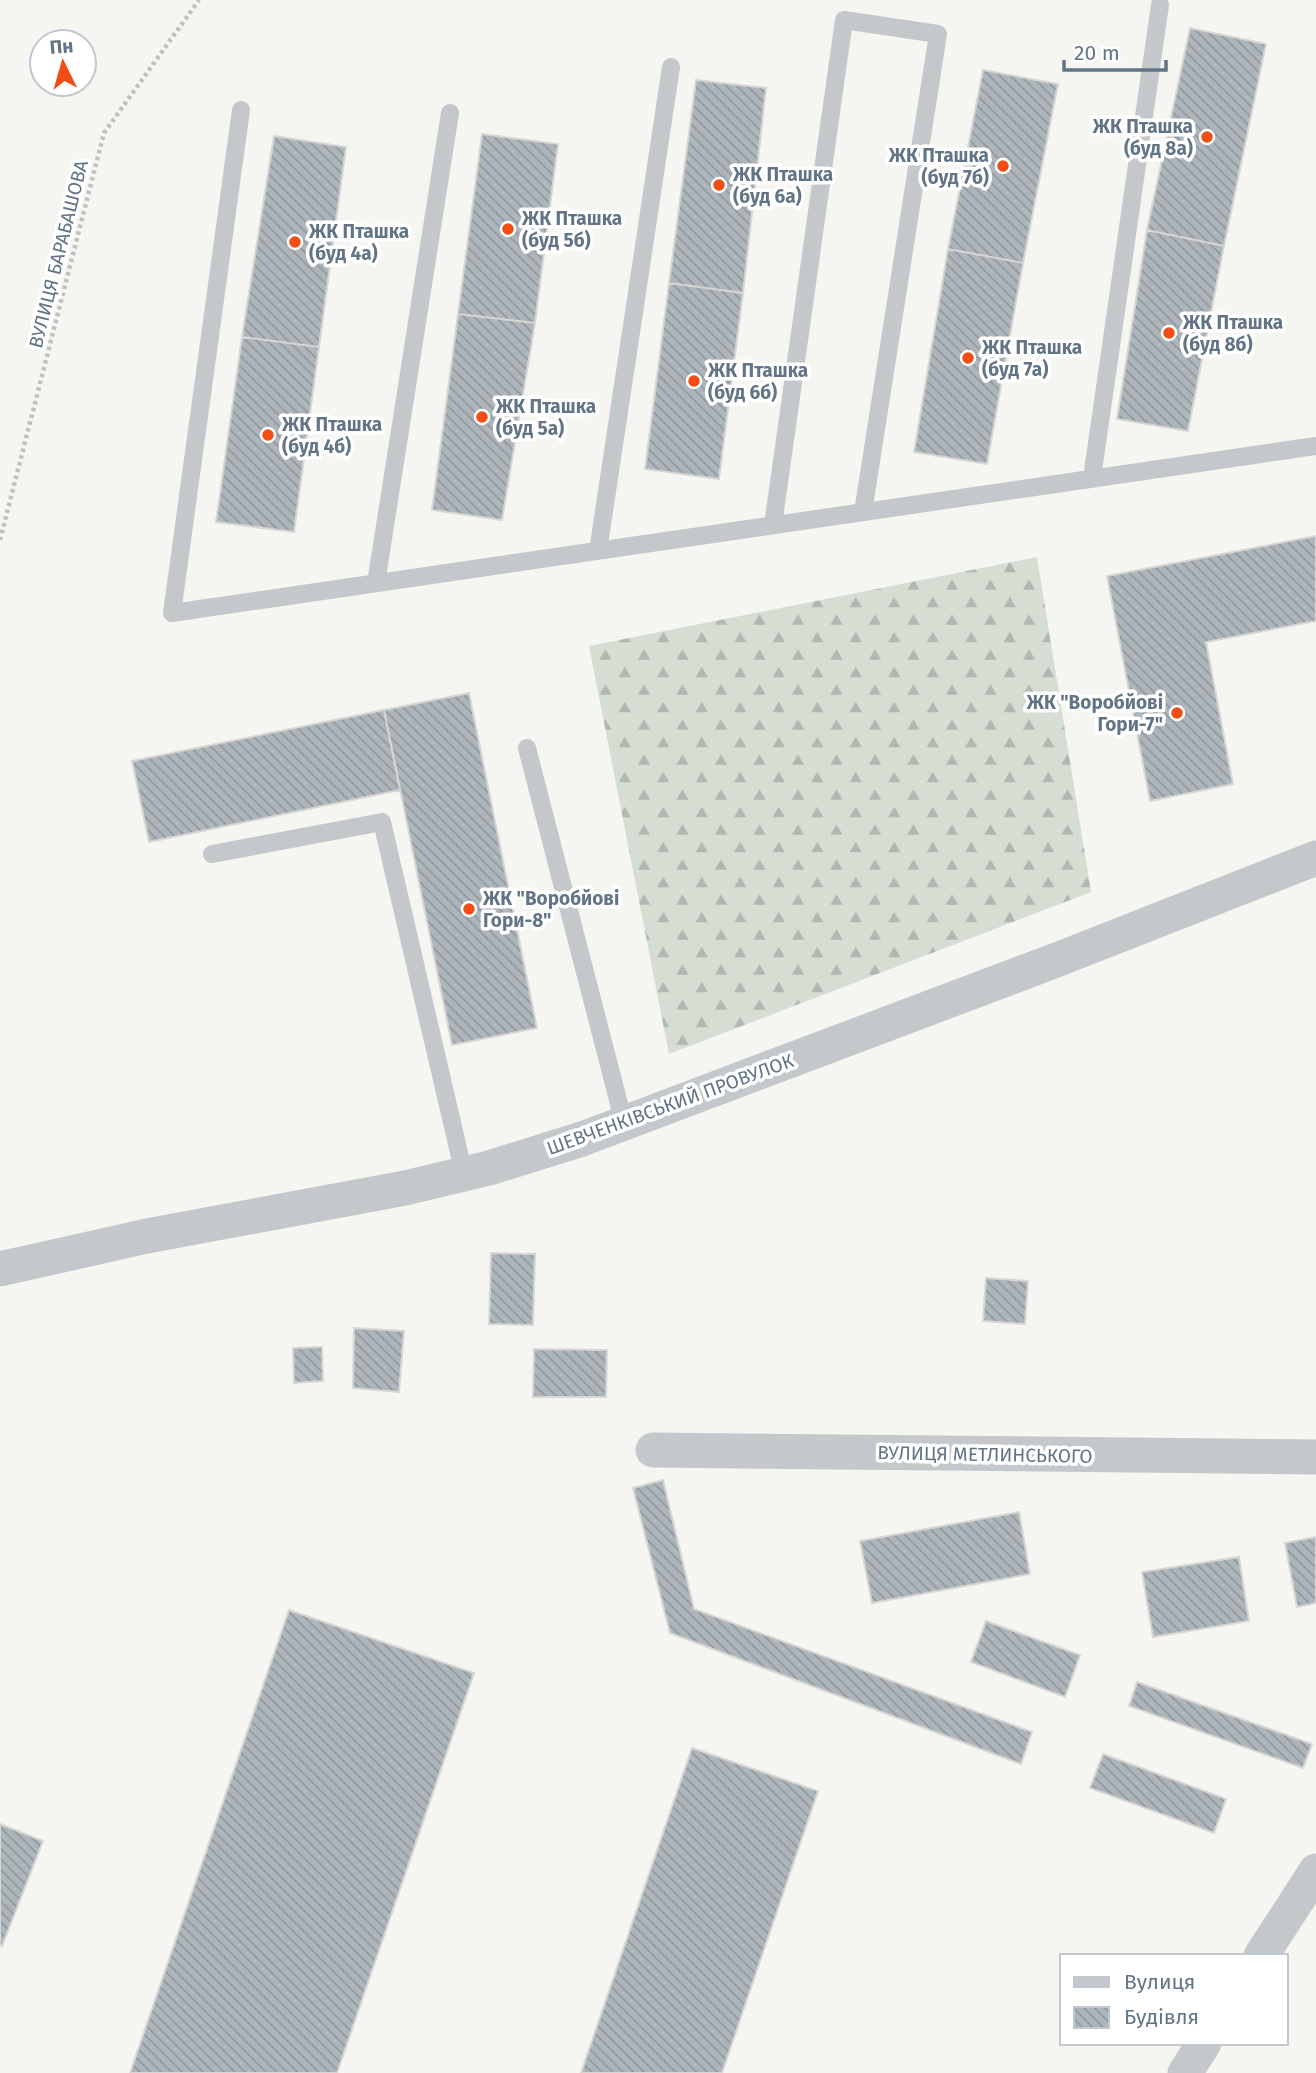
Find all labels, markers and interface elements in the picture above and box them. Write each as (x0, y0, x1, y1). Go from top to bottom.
north arrow (28, 28, 98, 98)
scale bar (1064, 28, 1166, 72)
text: Пн (49, 34, 74, 59)
text: 20 m (1074, 40, 1120, 66)
place label: ЖК Пташка (буд 8а) (1092, 115, 1193, 160)
marker: ЖК Пташка (буд 8а) (1199, 129, 1215, 145)
place label: ЖК Пташка (буд 7б) (888, 144, 989, 189)
street label: ВУЛИЦЯ БАРАБАШОВА (24, 158, 93, 350)
marker: ЖК Пташка (буд 7б) (995, 158, 1011, 174)
place label: ЖК Пташка (буд 6а) (732, 163, 833, 208)
marker: ЖК Пташка (буд 6а) (711, 177, 727, 193)
place label: ЖК Пташка (буд 5б) (521, 207, 622, 252)
place label: ЖК Пташка (буд 4а) (308, 220, 409, 265)
marker: ЖК Пташка (буд 5б) (500, 221, 516, 237)
marker: ЖК Пташка (буд 4а) (287, 234, 303, 250)
place label: ЖК Пташка (буд 8б) (1182, 311, 1283, 356)
marker: ЖК Пташка (буд 8б) (1161, 325, 1177, 341)
place label: ЖК Пташка (буд 7а) (981, 336, 1082, 381)
marker: ЖК Пташка (буд 7а) (960, 350, 976, 366)
place label: ЖК Пташка (буд 6б) (707, 359, 808, 404)
marker: ЖК Пташка (буд 6б) (686, 373, 702, 389)
place label: ЖК Пташка (буд 5а) (495, 395, 596, 440)
marker: ЖК Пташка (буд 5а) (474, 409, 490, 425)
place label: ЖК Пташка (буд 4б) (281, 413, 382, 458)
marker: ЖК Пташка (буд 4б) (260, 427, 276, 443)
place label: ЖК "Воробйові Гори-7" (1026, 691, 1163, 736)
marker: ЖК "Воробйові Гори-7" (1169, 705, 1185, 721)
place label: ЖК "Воробйові Гори-8" (482, 887, 619, 932)
marker: ЖК "Воробйові Гори-8" (461, 901, 477, 917)
street label: ШЕВЧЕНКІВСЬКИЙ ПРОВУЛОК (544, 1049, 797, 1160)
street label: ВУЛИЦЯ МЕТЛИНСЬКОГО (877, 1441, 1093, 1468)
legend (1060, 1954, 1288, 2045)
text: Вулиця (1124, 1969, 1195, 1995)
text: Будівля (1124, 2004, 1199, 2030)

